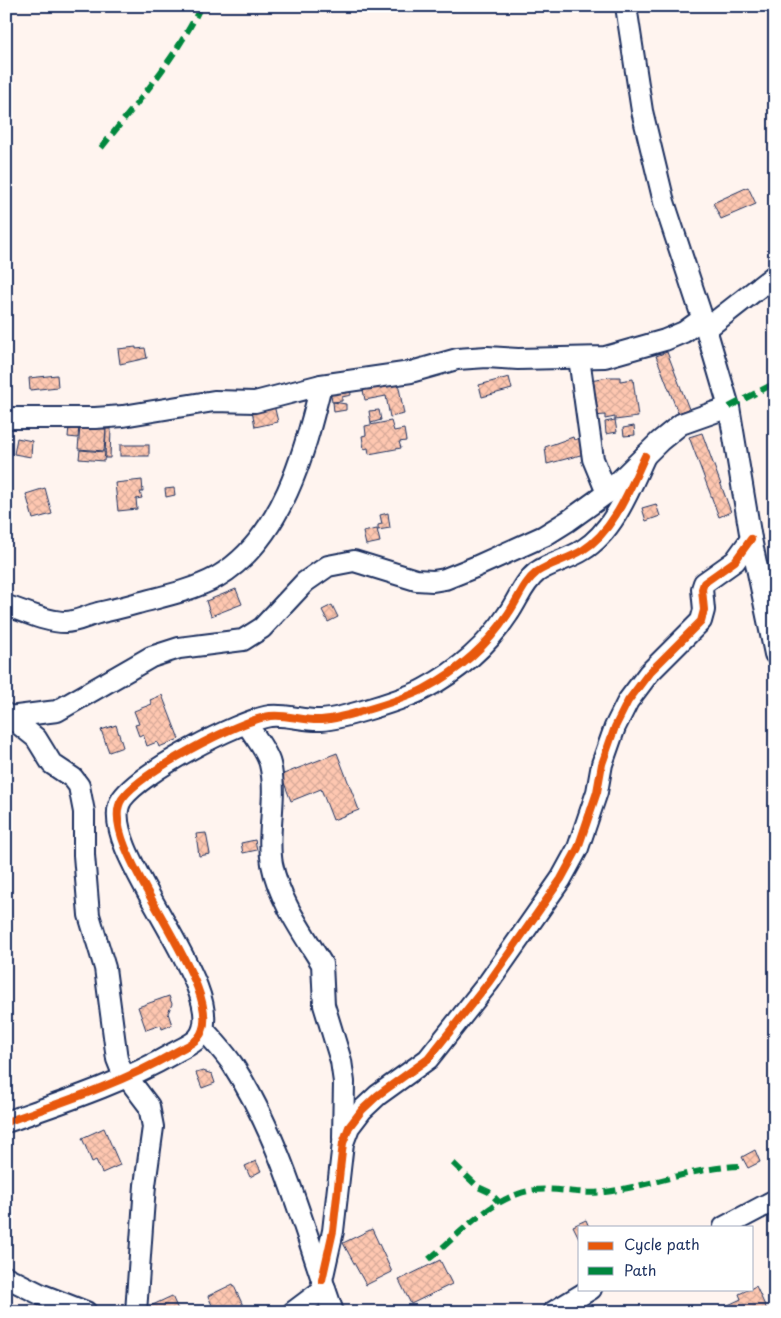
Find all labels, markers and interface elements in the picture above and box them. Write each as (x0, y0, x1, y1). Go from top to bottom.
legend (578, 1226, 754, 1290)
text: Cycle path (624, 1232, 700, 1255)
text: Path (624, 1258, 656, 1281)

